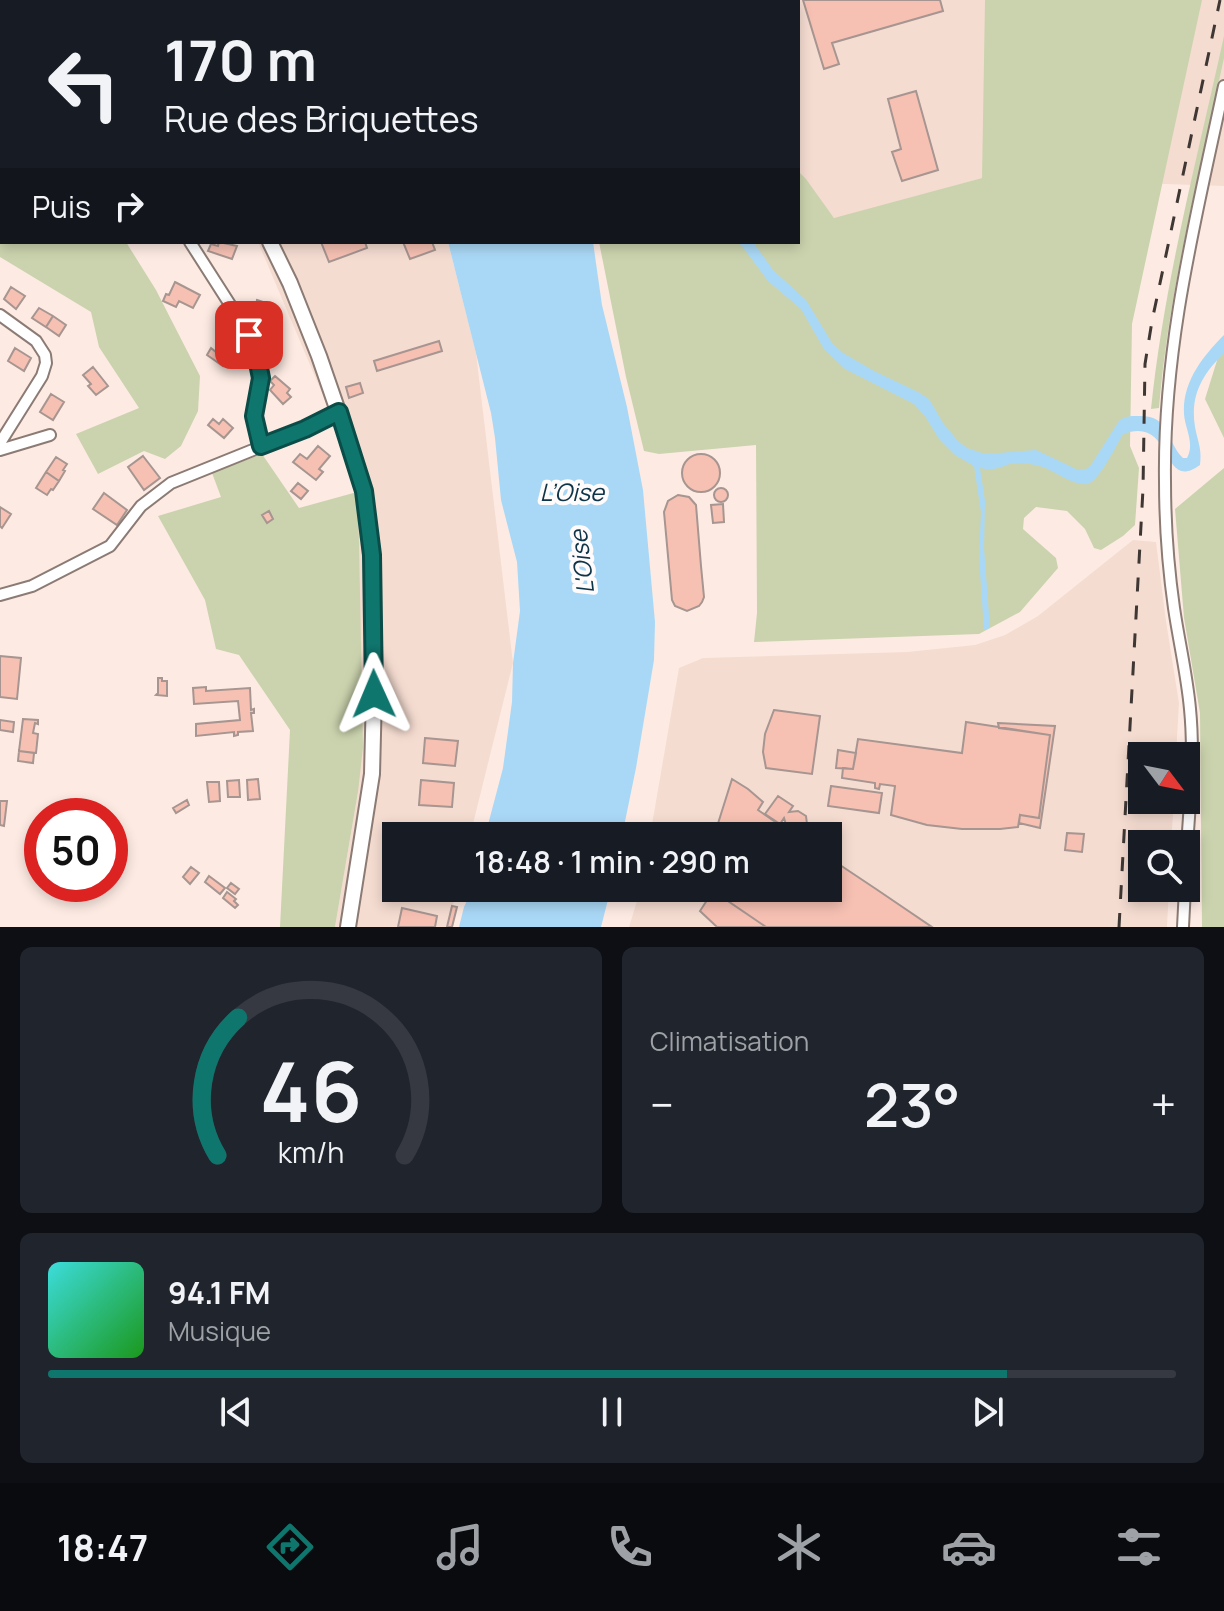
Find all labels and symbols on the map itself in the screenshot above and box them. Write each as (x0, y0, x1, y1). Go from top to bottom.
pin (215, 301, 283, 369)
water label: L’Oise (540, 475, 606, 508)
water label: L'Oise (560, 526, 601, 596)
position arrow (332, 652, 416, 736)
north arrow (1128, 742, 1200, 814)
speed limit sign: 50 (24, 798, 128, 902)

